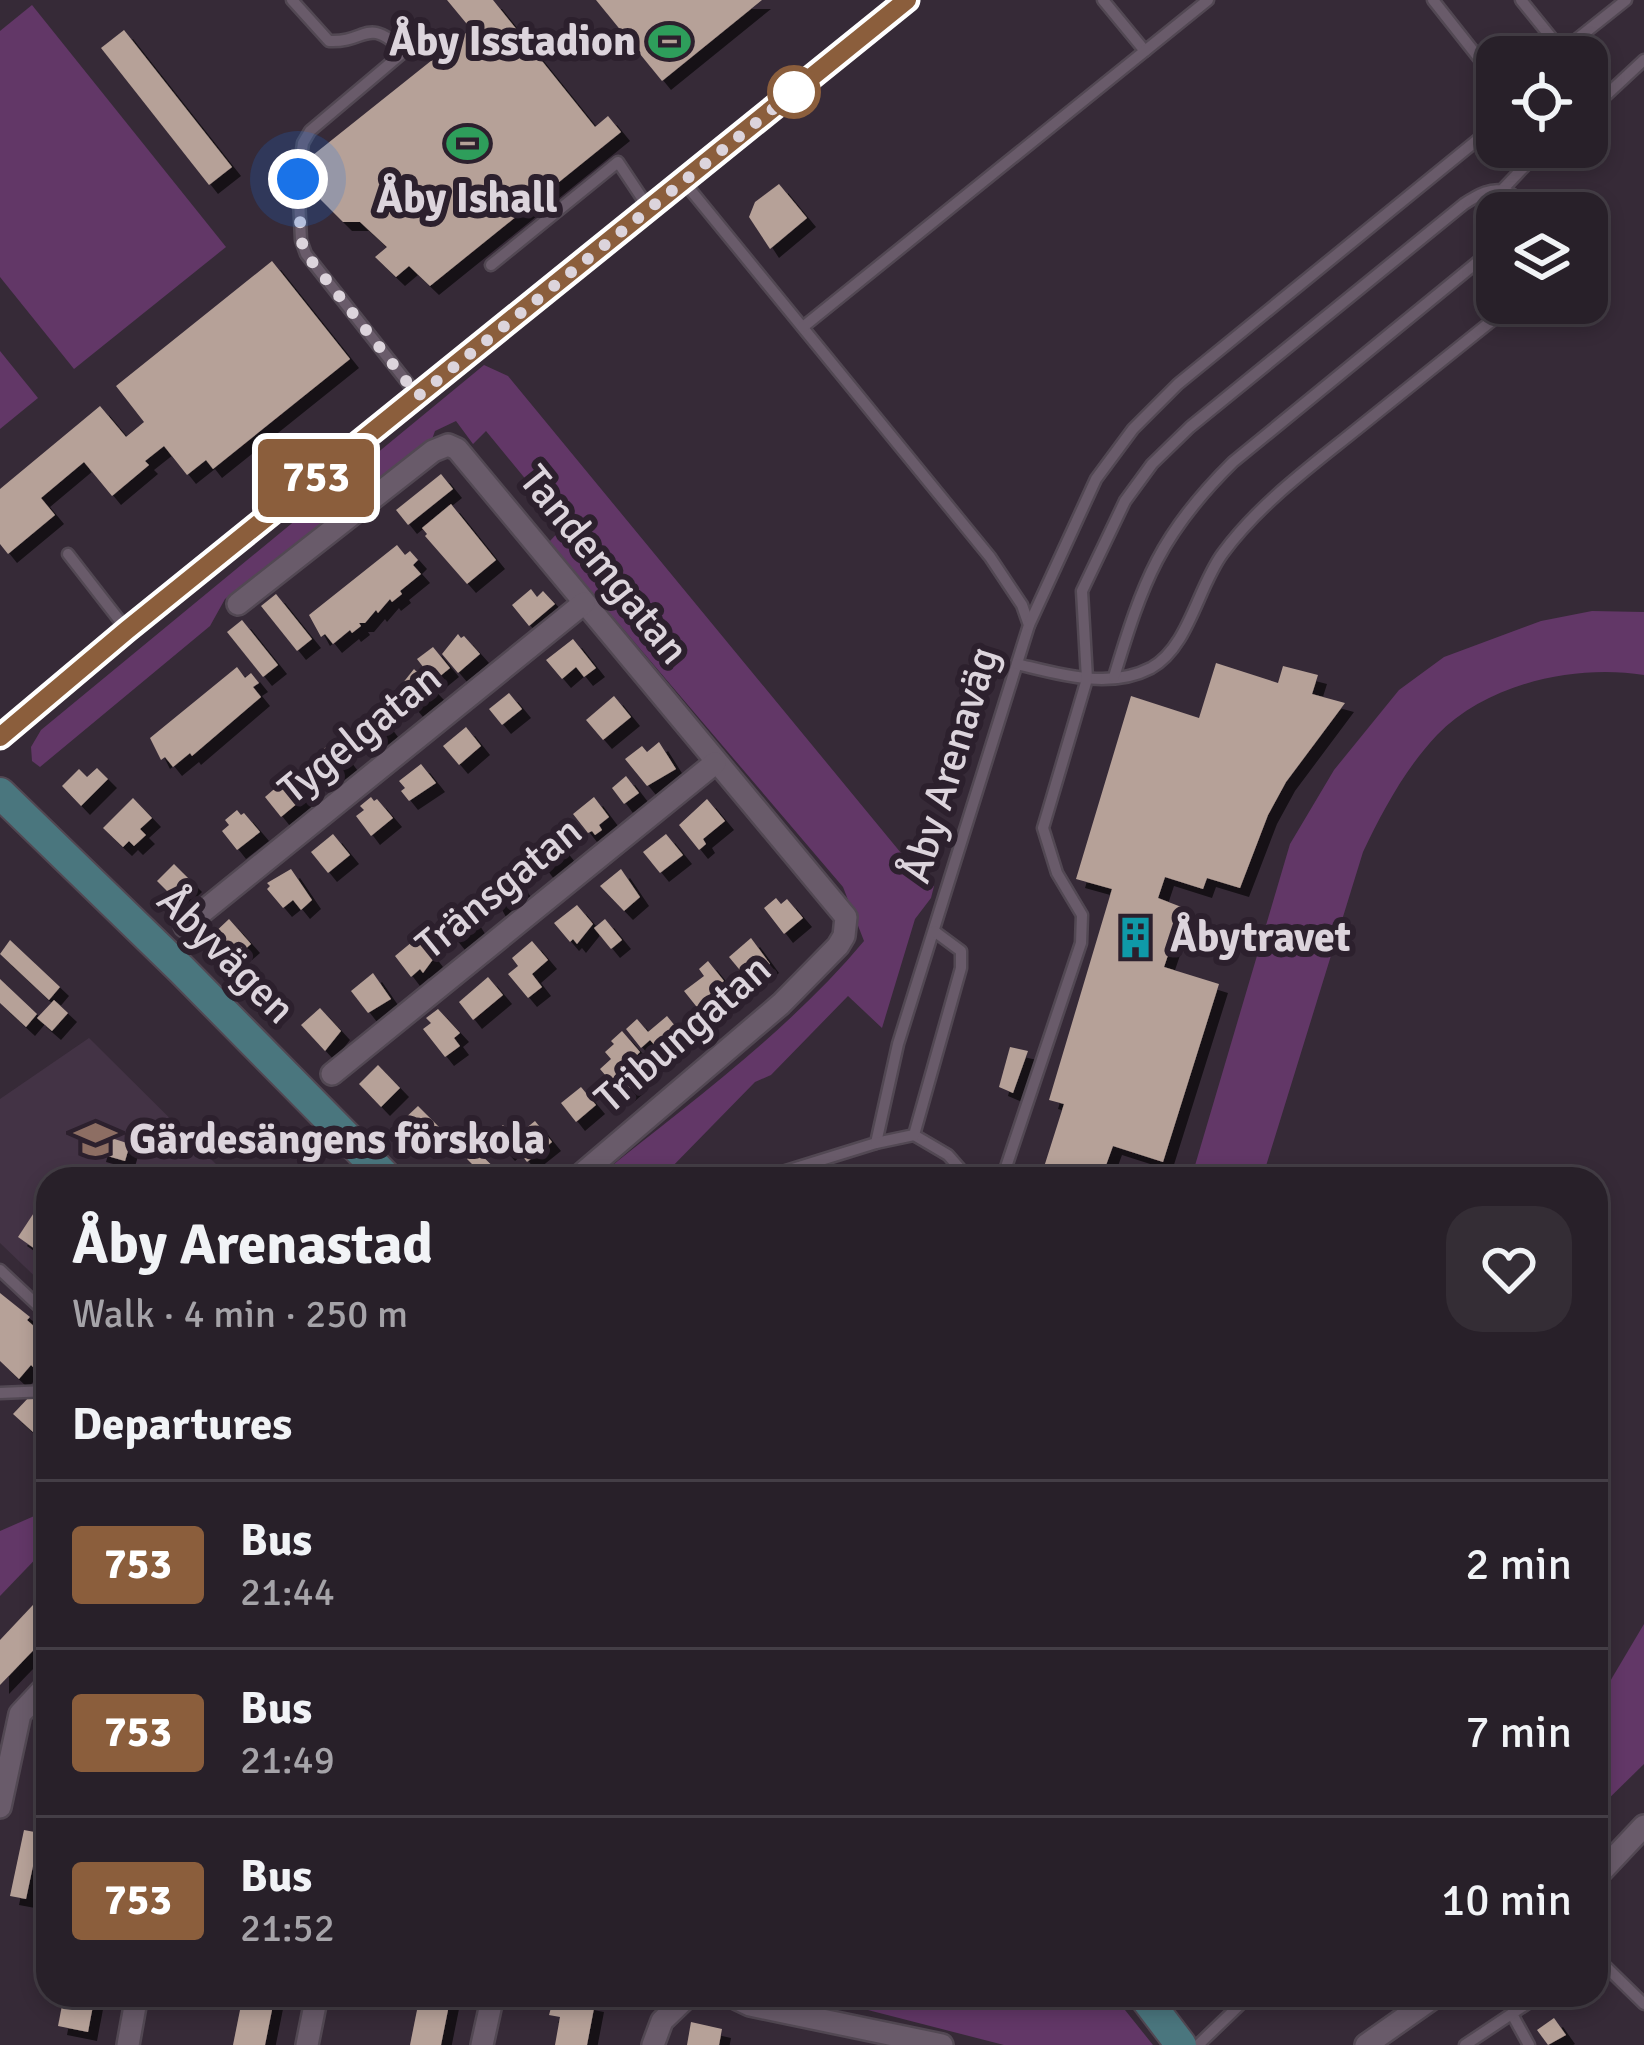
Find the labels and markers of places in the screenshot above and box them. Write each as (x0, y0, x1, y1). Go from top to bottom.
place label: Åby Isstadion (389, 16, 636, 67)
sports icon: Åby Isstadion (647, 18, 693, 64)
unlabelled marker (769, 67, 819, 117)
sports icon: Åby Ishall (444, 121, 490, 167)
place label: Åby Ishall (376, 173, 558, 224)
place label: Åbytravet (1170, 912, 1351, 963)
building icon: Åbytravet (1113, 914, 1159, 960)
place label: Gärdesängens förskola (129, 1114, 545, 1165)
school or university icon: Gärdesängens förskola (72, 1116, 118, 1162)

